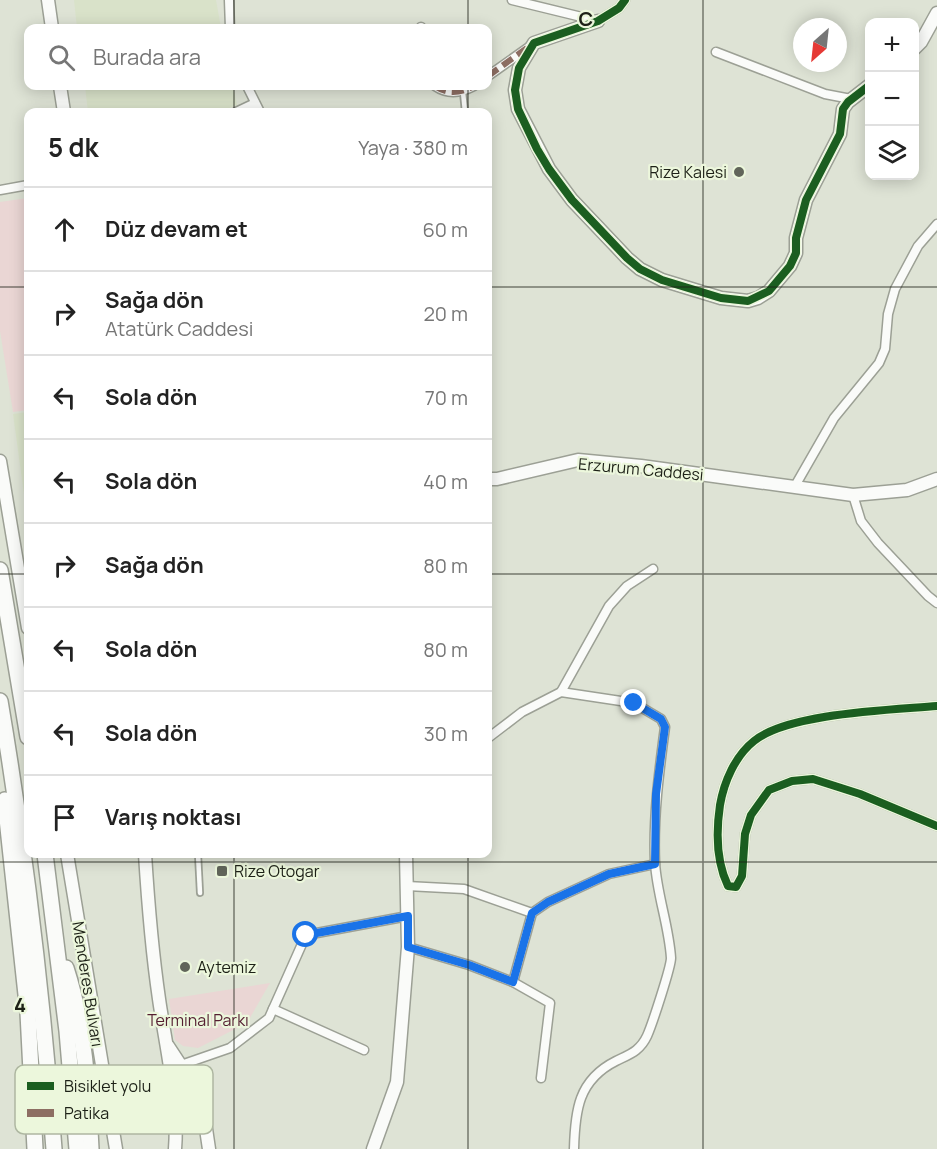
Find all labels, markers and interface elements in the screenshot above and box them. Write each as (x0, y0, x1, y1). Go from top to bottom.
text: C (579, 5, 593, 32)
north arrow (793, 18, 847, 72)
map controls (865, 18, 919, 180)
button: + (865, 18, 919, 72)
search box (24, 24, 492, 90)
icon: search (45, 41, 78, 74)
text: Burada ara (93, 42, 201, 72)
button: − (865, 72, 919, 126)
button: layers (865, 126, 919, 180)
text: 5 dk (48, 129, 98, 165)
text: Yaya · 380 m (358, 134, 468, 161)
place label: Rize Kalesi (649, 161, 727, 183)
marker: Rize Kalesi (732, 165, 746, 179)
icon: ahead (48, 213, 81, 246)
text: Düz devam et (105, 214, 248, 244)
text: 60 m (422, 216, 468, 243)
text: Sağa dön (105, 285, 204, 315)
icon: right (48, 297, 81, 330)
text: 20 m (423, 300, 468, 327)
text: Atatürk Caddesi (105, 315, 253, 342)
icon: left (48, 381, 81, 414)
text: Sola dön (105, 382, 197, 412)
text: 70 m (425, 384, 468, 411)
street label: Erzurum Caddesi (577, 453, 705, 485)
icon: left (48, 465, 81, 498)
text: Sola dön (105, 466, 197, 496)
text: 40 m (423, 468, 468, 495)
icon: right (48, 549, 81, 582)
text: Sağa dön (105, 550, 204, 580)
text: 80 m (423, 552, 468, 579)
icon: left (48, 633, 81, 666)
text: Sola dön (105, 634, 197, 664)
text: 80 m (423, 636, 468, 663)
route end (620, 689, 646, 715)
icon: left (48, 717, 81, 750)
text: Sola dön (105, 718, 197, 748)
text: 30 m (424, 720, 468, 747)
icon: arrive (48, 801, 81, 834)
text: Varış noktası (105, 802, 241, 832)
place label: Rize Otogar (234, 860, 320, 882)
marker: Rize Otogar (215, 864, 229, 878)
street label: Menderes Bulvarı (67, 920, 109, 1048)
route start (292, 921, 318, 947)
place label: Aytemiz (197, 956, 256, 978)
marker: Aytemiz (178, 960, 192, 974)
text: 4 (14, 991, 26, 1018)
park label: Terminal Parkı (147, 1009, 249, 1031)
legend (15, 1065, 213, 1134)
text: Bisiklet yolu (64, 1075, 151, 1097)
text: Patika (64, 1102, 109, 1124)

